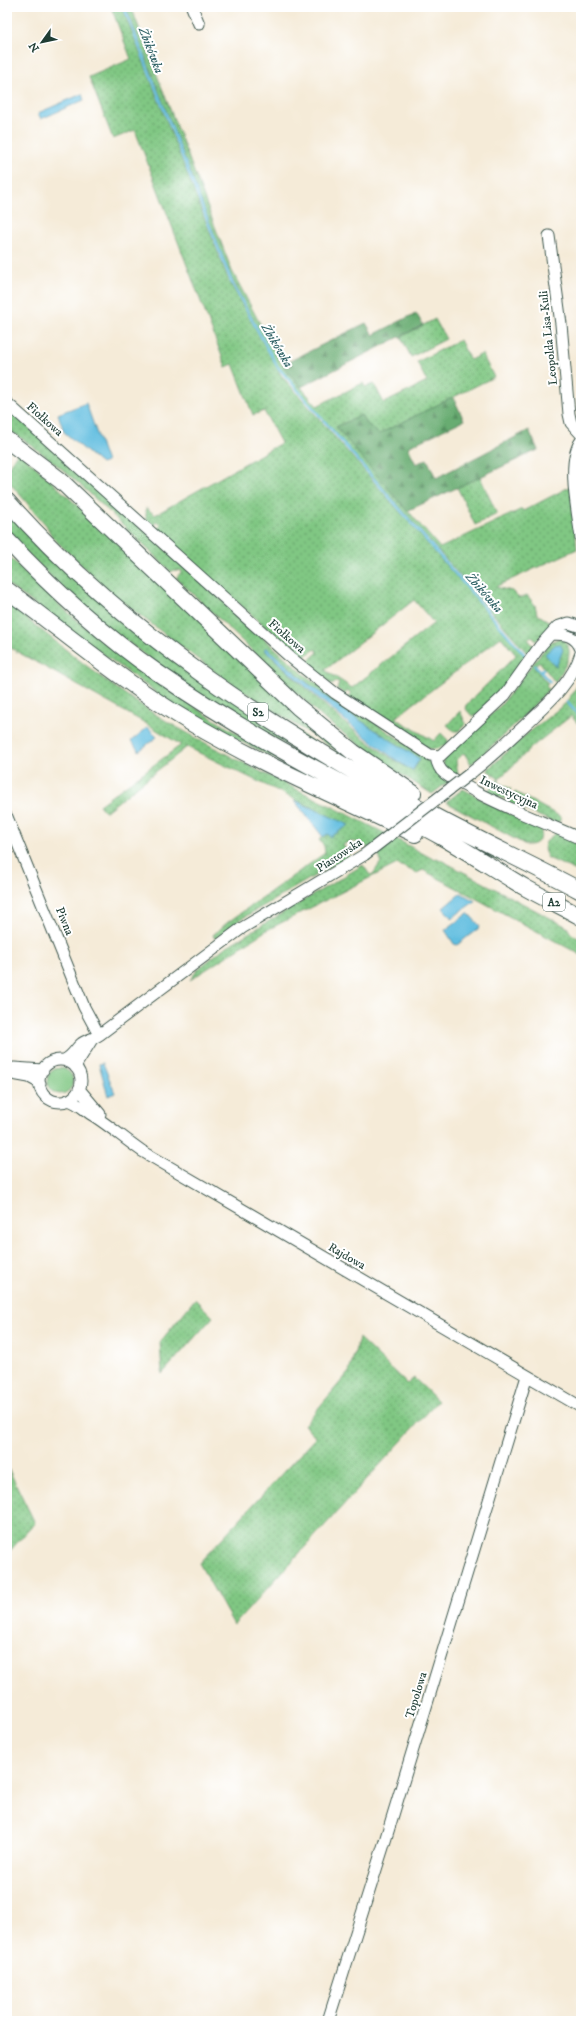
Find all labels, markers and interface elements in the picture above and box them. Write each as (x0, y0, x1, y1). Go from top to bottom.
north arrow (22, 22, 62, 62)
water label: Żbikówka (135, 24, 167, 76)
text: N (26, 39, 43, 55)
street label: Leopolda Lisa-Kuli (536, 290, 561, 386)
water label: Żbikówka (257, 320, 297, 371)
street label: Fiołkowa (23, 399, 67, 440)
water label: Żbikówka (462, 568, 506, 616)
street label: Fiołkowa (265, 616, 309, 657)
road number: S2 (248, 703, 268, 721)
street label: Inwestycyjna (477, 772, 541, 813)
street label: Piastowska (314, 835, 366, 876)
road number: A2 (543, 893, 565, 911)
street label: Piwna (52, 905, 77, 938)
street label: Rajdowa (325, 1240, 369, 1274)
street label: Topolowa (402, 1669, 431, 1720)

